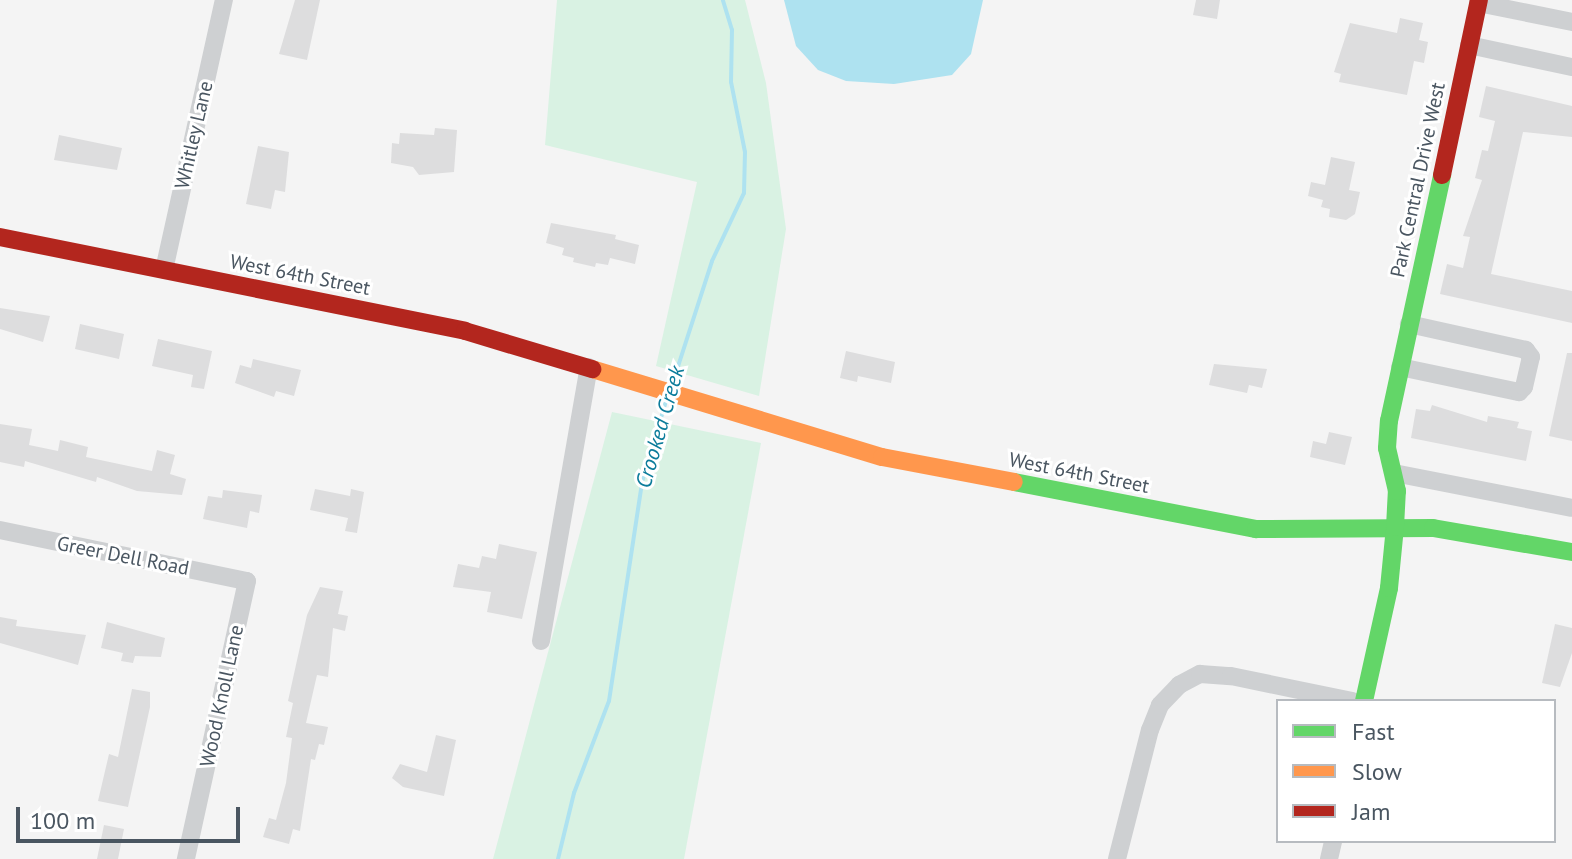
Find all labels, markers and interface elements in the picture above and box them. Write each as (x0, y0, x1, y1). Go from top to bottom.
street label: Whitley Lane (170, 78, 218, 192)
street label: Park Central Drive West (1385, 80, 1451, 280)
street label: West 64th Street (228, 250, 372, 300)
water label: Crooked Creek (630, 363, 690, 491)
street label: West 64th Street (1007, 448, 1151, 498)
street label: Greer Dell Road (55, 531, 191, 581)
street label: Wood Knoll Lane (195, 623, 249, 769)
legend (1276, 699, 1556, 843)
text: Fast (1352, 716, 1395, 747)
text: Slow (1352, 756, 1402, 787)
scale bar (20, 791, 244, 841)
text: Jam (1352, 796, 1390, 827)
text: 100 m (30, 805, 95, 836)

